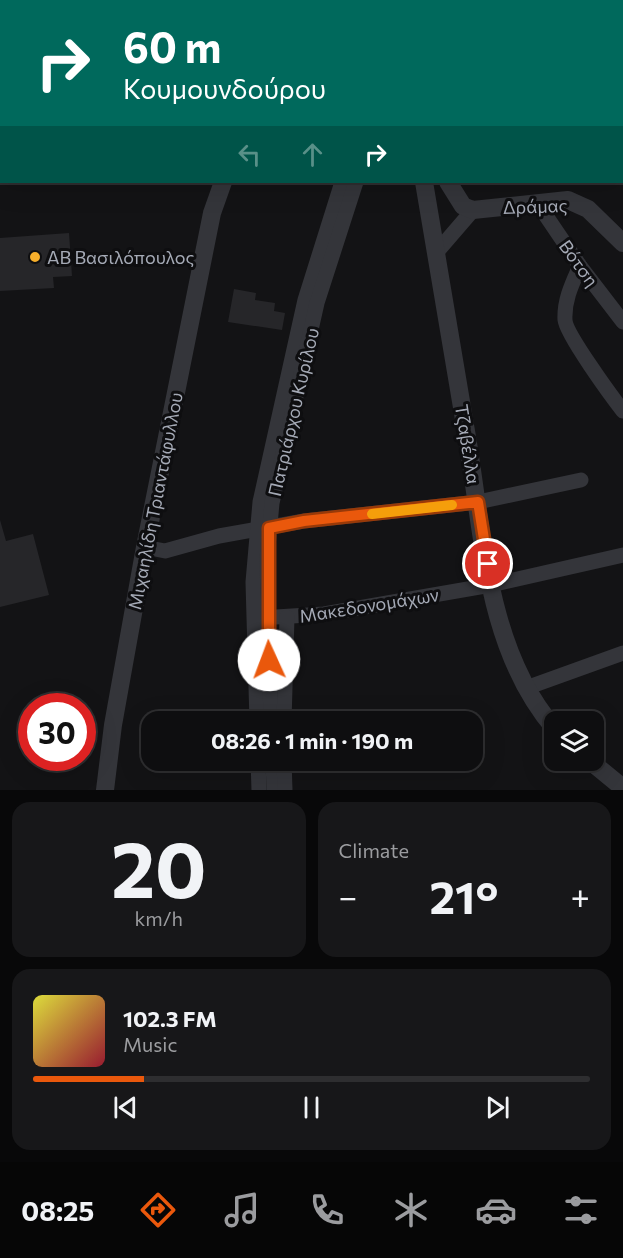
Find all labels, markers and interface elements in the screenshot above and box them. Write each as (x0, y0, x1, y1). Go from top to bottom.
text: 60 m (123, 20, 222, 72)
icon: right (24, 24, 102, 102)
text: Κουμουνδούρου (123, 72, 326, 105)
icon: left (233, 138, 266, 171)
icon: ahead (296, 138, 329, 171)
icon: right (359, 138, 392, 171)
street label: Δράμας (502, 194, 568, 218)
street label: Βότση (555, 235, 603, 291)
place label: ΑΒ Βασιλόπουλος (47, 246, 195, 268)
marker: ΑΒ Βασιλόπουλος (28, 250, 42, 264)
street label: Πατριάρχου Κυρίλου (263, 326, 323, 498)
street label: Μιχαηλίδη Τριαντάφυλλου (123, 390, 187, 612)
street label: Τζαβέλλα (451, 403, 485, 485)
pin (462, 538, 513, 589)
icon: arrive (471, 547, 504, 580)
street label: Μακεδονομάχων (298, 583, 440, 627)
position arrow (237, 628, 301, 692)
speed limit sign: 30 (18, 693, 96, 771)
map controls (544, 711, 604, 771)
button: layers (544, 711, 604, 771)
text: 08:26 · 1 min · 190 m (211, 727, 413, 754)
text: 20 (111, 819, 207, 914)
text: Climate (339, 838, 409, 862)
text: 21° (429, 868, 498, 923)
text: − (339, 875, 357, 916)
text: + (571, 875, 590, 916)
text: km/h (134, 906, 183, 930)
text: 102.3 FM (123, 1005, 217, 1032)
text: Music (123, 1032, 177, 1056)
icon: previous (109, 1091, 142, 1124)
icon: pause (295, 1091, 328, 1124)
icon: next (481, 1091, 514, 1124)
icon: directions (137, 1189, 179, 1231)
icon: music (221, 1189, 263, 1231)
icon: phone (306, 1189, 348, 1231)
icon: climate (390, 1189, 432, 1231)
icon: car (475, 1189, 517, 1231)
icon: filters (560, 1189, 602, 1231)
text: 08:25 (21, 1194, 94, 1227)

